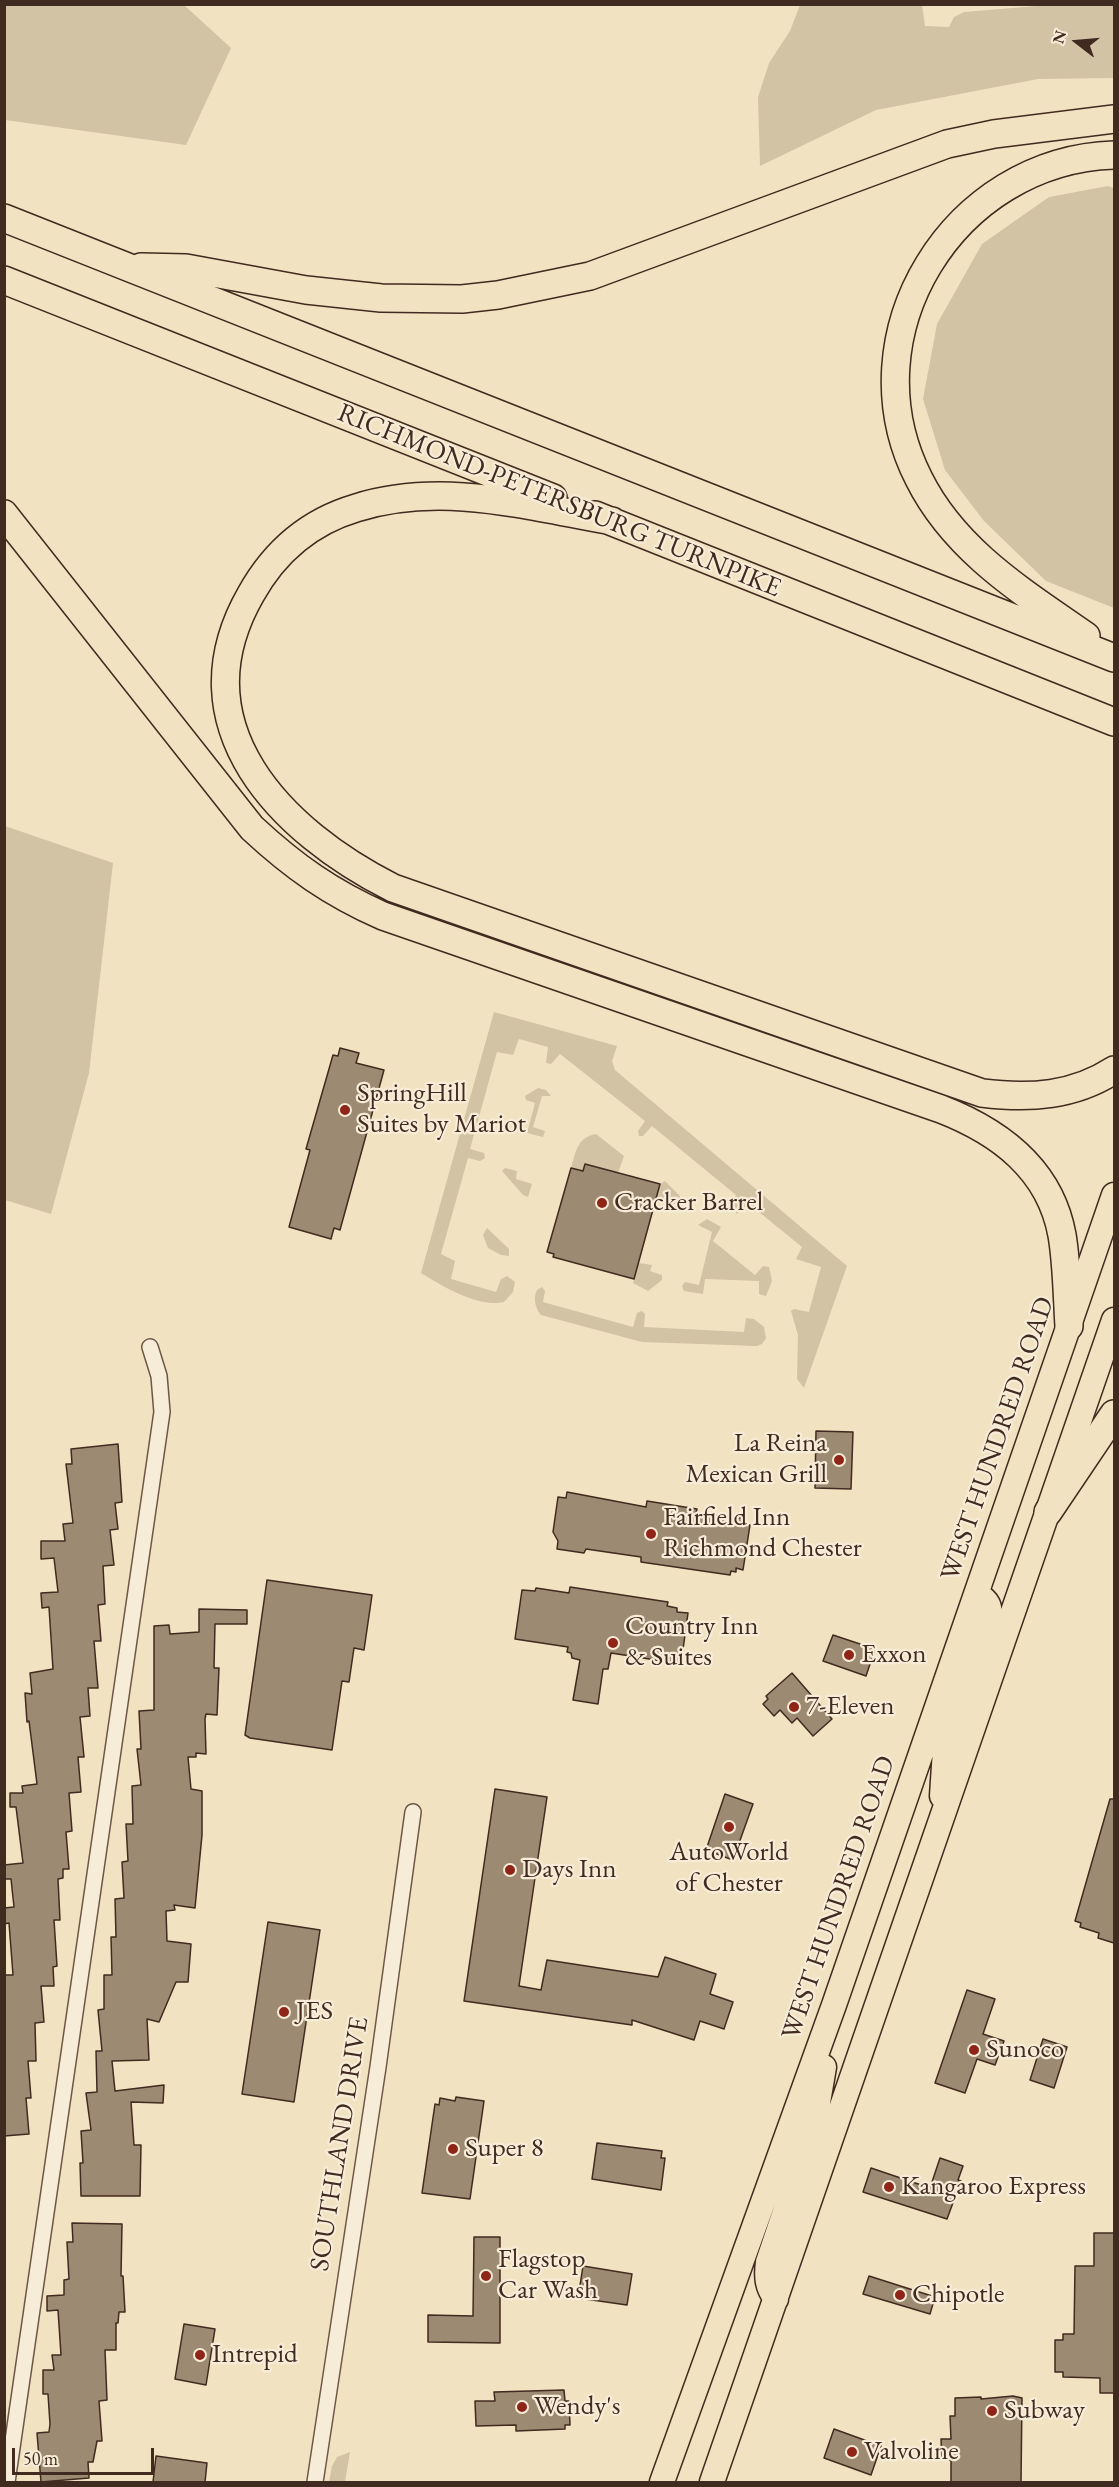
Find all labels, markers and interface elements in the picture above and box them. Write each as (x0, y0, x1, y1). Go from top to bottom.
north arrow (1047, 12, 1107, 72)
text: N (1047, 28, 1071, 46)
street label: RICHMOND-PETERSBURG TURNPIKE (333, 397, 785, 605)
place label: SpringHill Suites by Mariot (357, 1078, 526, 1141)
marker: SpringHill Suites by Mariot (338, 1103, 352, 1117)
place label: Cracker Barrel (614, 1187, 763, 1219)
marker: Cracker Barrel (595, 1196, 609, 1210)
street label: WEST HUNDRED ROAD (934, 1293, 1062, 1585)
place label: La Reina Mexican Grill (686, 1428, 827, 1491)
marker: La Reina Mexican Grill (832, 1453, 846, 1467)
place label: Fairfield Inn Richmond Chester (663, 1502, 862, 1565)
marker: Fairfield Inn Richmond Chester (644, 1527, 658, 1541)
place label: Country Inn & Suites (625, 1611, 758, 1674)
marker: Country Inn & Suites (606, 1636, 620, 1650)
place label: Exxon (861, 1639, 926, 1671)
marker: Exxon (842, 1648, 856, 1662)
place label: 7-Eleven (806, 1691, 895, 1723)
marker: 7-Eleven (787, 1700, 801, 1714)
street label: WEST HUNDRED ROAD (775, 1752, 903, 2044)
marker: AutoWorld of Chester (722, 1820, 736, 1834)
place label: AutoWorld of Chester (669, 1837, 789, 1900)
place label: Days Inn (522, 1854, 616, 1886)
marker: Days Inn (503, 1863, 517, 1877)
place label: JES (296, 1996, 333, 2028)
marker: JES (277, 2005, 291, 2019)
street label: SOUTHLAND DRIVE (304, 2015, 376, 2273)
place label: Sunoco (986, 2034, 1064, 2066)
marker: Sunoco (967, 2043, 981, 2057)
place label: Super 8 (465, 2133, 544, 2165)
marker: Super 8 (446, 2142, 460, 2156)
place label: Kangaroo Express (901, 2171, 1086, 2203)
marker: Kangaroo Express (882, 2180, 896, 2194)
place label: Flagstop Car Wash (498, 2244, 598, 2307)
marker: Flagstop Car Wash (479, 2269, 493, 2283)
place label: Chipotle (912, 2279, 1005, 2311)
marker: Chipotle (893, 2288, 907, 2302)
place label: Intrepid (212, 2339, 298, 2371)
marker: Intrepid (193, 2348, 207, 2362)
place label: Wendy's (534, 2391, 620, 2423)
place label: Subway (1004, 2395, 1085, 2427)
marker: Wendy's (515, 2400, 529, 2414)
marker: Subway (985, 2404, 999, 2418)
scale bar (15, 2436, 158, 2474)
place label: Valvoline (864, 2436, 959, 2468)
marker: Valvoline (845, 2445, 859, 2459)
text: 50 m (23, 2447, 58, 2470)

